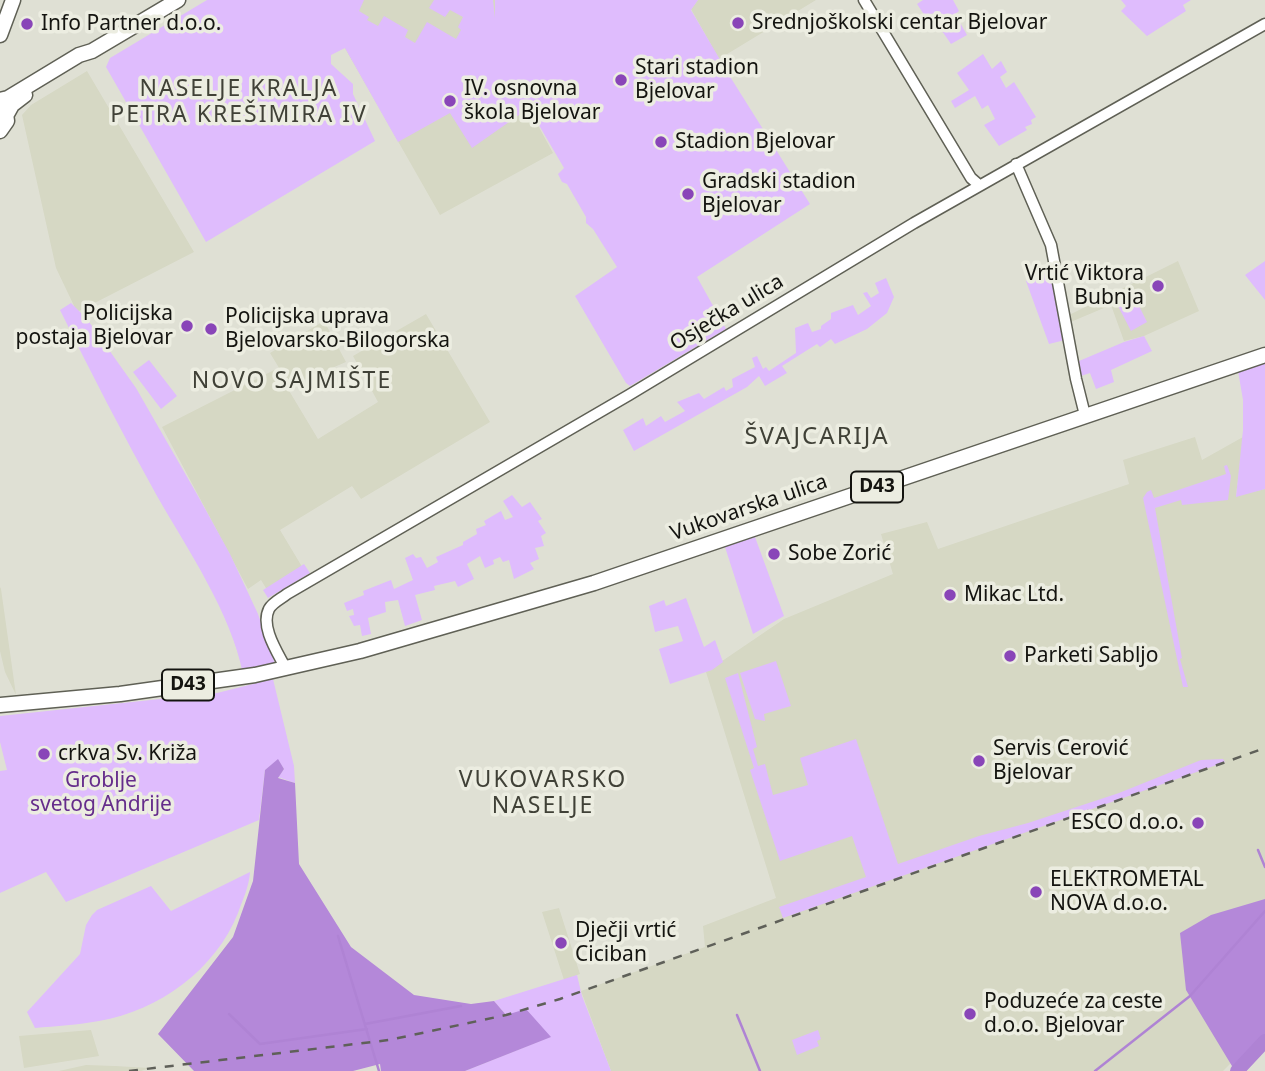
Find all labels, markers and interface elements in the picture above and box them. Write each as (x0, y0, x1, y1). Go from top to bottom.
place label: Srednjoškolski centar Bjelovar (752, 10, 1047, 36)
place label: Info Partner d.o.o. (41, 11, 221, 37)
marker: Srednjoškolski centar Bjelovar (730, 15, 746, 31)
marker: Info Partner d.o.o. (19, 16, 35, 32)
place label: Stari stadion Bjelovar (635, 55, 759, 105)
marker: Stari stadion Bjelovar (613, 72, 629, 88)
district label: NASELJE KRALJA PETRA KREŠIMIRA IV (113, 75, 365, 129)
place label: IV. osnovna škola Bjelovar (464, 76, 600, 126)
marker: IV. osnovna škola Bjelovar (442, 93, 458, 109)
place label: Stadion Bjelovar (675, 129, 835, 155)
marker: Stadion Bjelovar (653, 134, 669, 150)
place label: Gradski stadion Bjelovar (702, 169, 856, 219)
marker: Gradski stadion Bjelovar (680, 186, 696, 202)
place label: Vrtić Viktora Bubnja (1025, 261, 1144, 311)
street label: Osječka ulica (666, 269, 788, 357)
marker: Vrtić Viktora Bubnja (1150, 278, 1166, 294)
place label: Policijska postaja Bjelovar (16, 301, 173, 351)
place label: Policijska uprava Bjelovarsko-Bilogorska (225, 304, 450, 354)
marker: Policijska postaja Bjelovar (179, 318, 195, 334)
marker: Policijska uprava Bjelovarsko-Bilogorska (203, 321, 219, 337)
district label: NOVO SAJMIŠTE (193, 367, 391, 395)
district label: ŠVAJCARIJA (746, 423, 888, 451)
street label: Vukovarska ulica (667, 469, 831, 547)
road number: D43 (851, 472, 903, 502)
place label: Sobe Zorić (788, 541, 891, 567)
marker: Sobe Zorić (766, 546, 782, 562)
place label: Mikac Ltd. (964, 582, 1064, 608)
marker: Mikac Ltd. (942, 587, 958, 603)
place label: Parketi Sabljo (1024, 643, 1158, 669)
marker: Parketi Sabljo (1002, 648, 1018, 664)
road number: D43 (162, 670, 214, 700)
place label: Servis Cerović Bjelovar (993, 736, 1128, 786)
place label: crkva Sv. Križa (58, 741, 197, 767)
marker: crkva Sv. Križa (36, 746, 52, 762)
marker: Servis Cerović Bjelovar (971, 753, 987, 769)
district label: VUKOVARSKO NASELJE (460, 766, 626, 820)
park label: Groblje svetog Andrije (30, 768, 172, 818)
place label: ESCO d.o.o. (1071, 810, 1184, 836)
marker: ESCO d.o.o. (1190, 815, 1206, 831)
place label: ELEKTROMETAL NOVA d.o.o. (1050, 867, 1204, 917)
marker: ELEKTROMETAL NOVA d.o.o. (1028, 884, 1044, 900)
place label: Dječji vrtić Ciciban (575, 918, 676, 968)
marker: Dječji vrtić Ciciban (553, 935, 569, 951)
place label: Poduzeće za ceste d.o.o. Bjelovar (984, 989, 1163, 1039)
marker: Poduzeće za ceste d.o.o. Bjelovar (962, 1006, 978, 1022)

